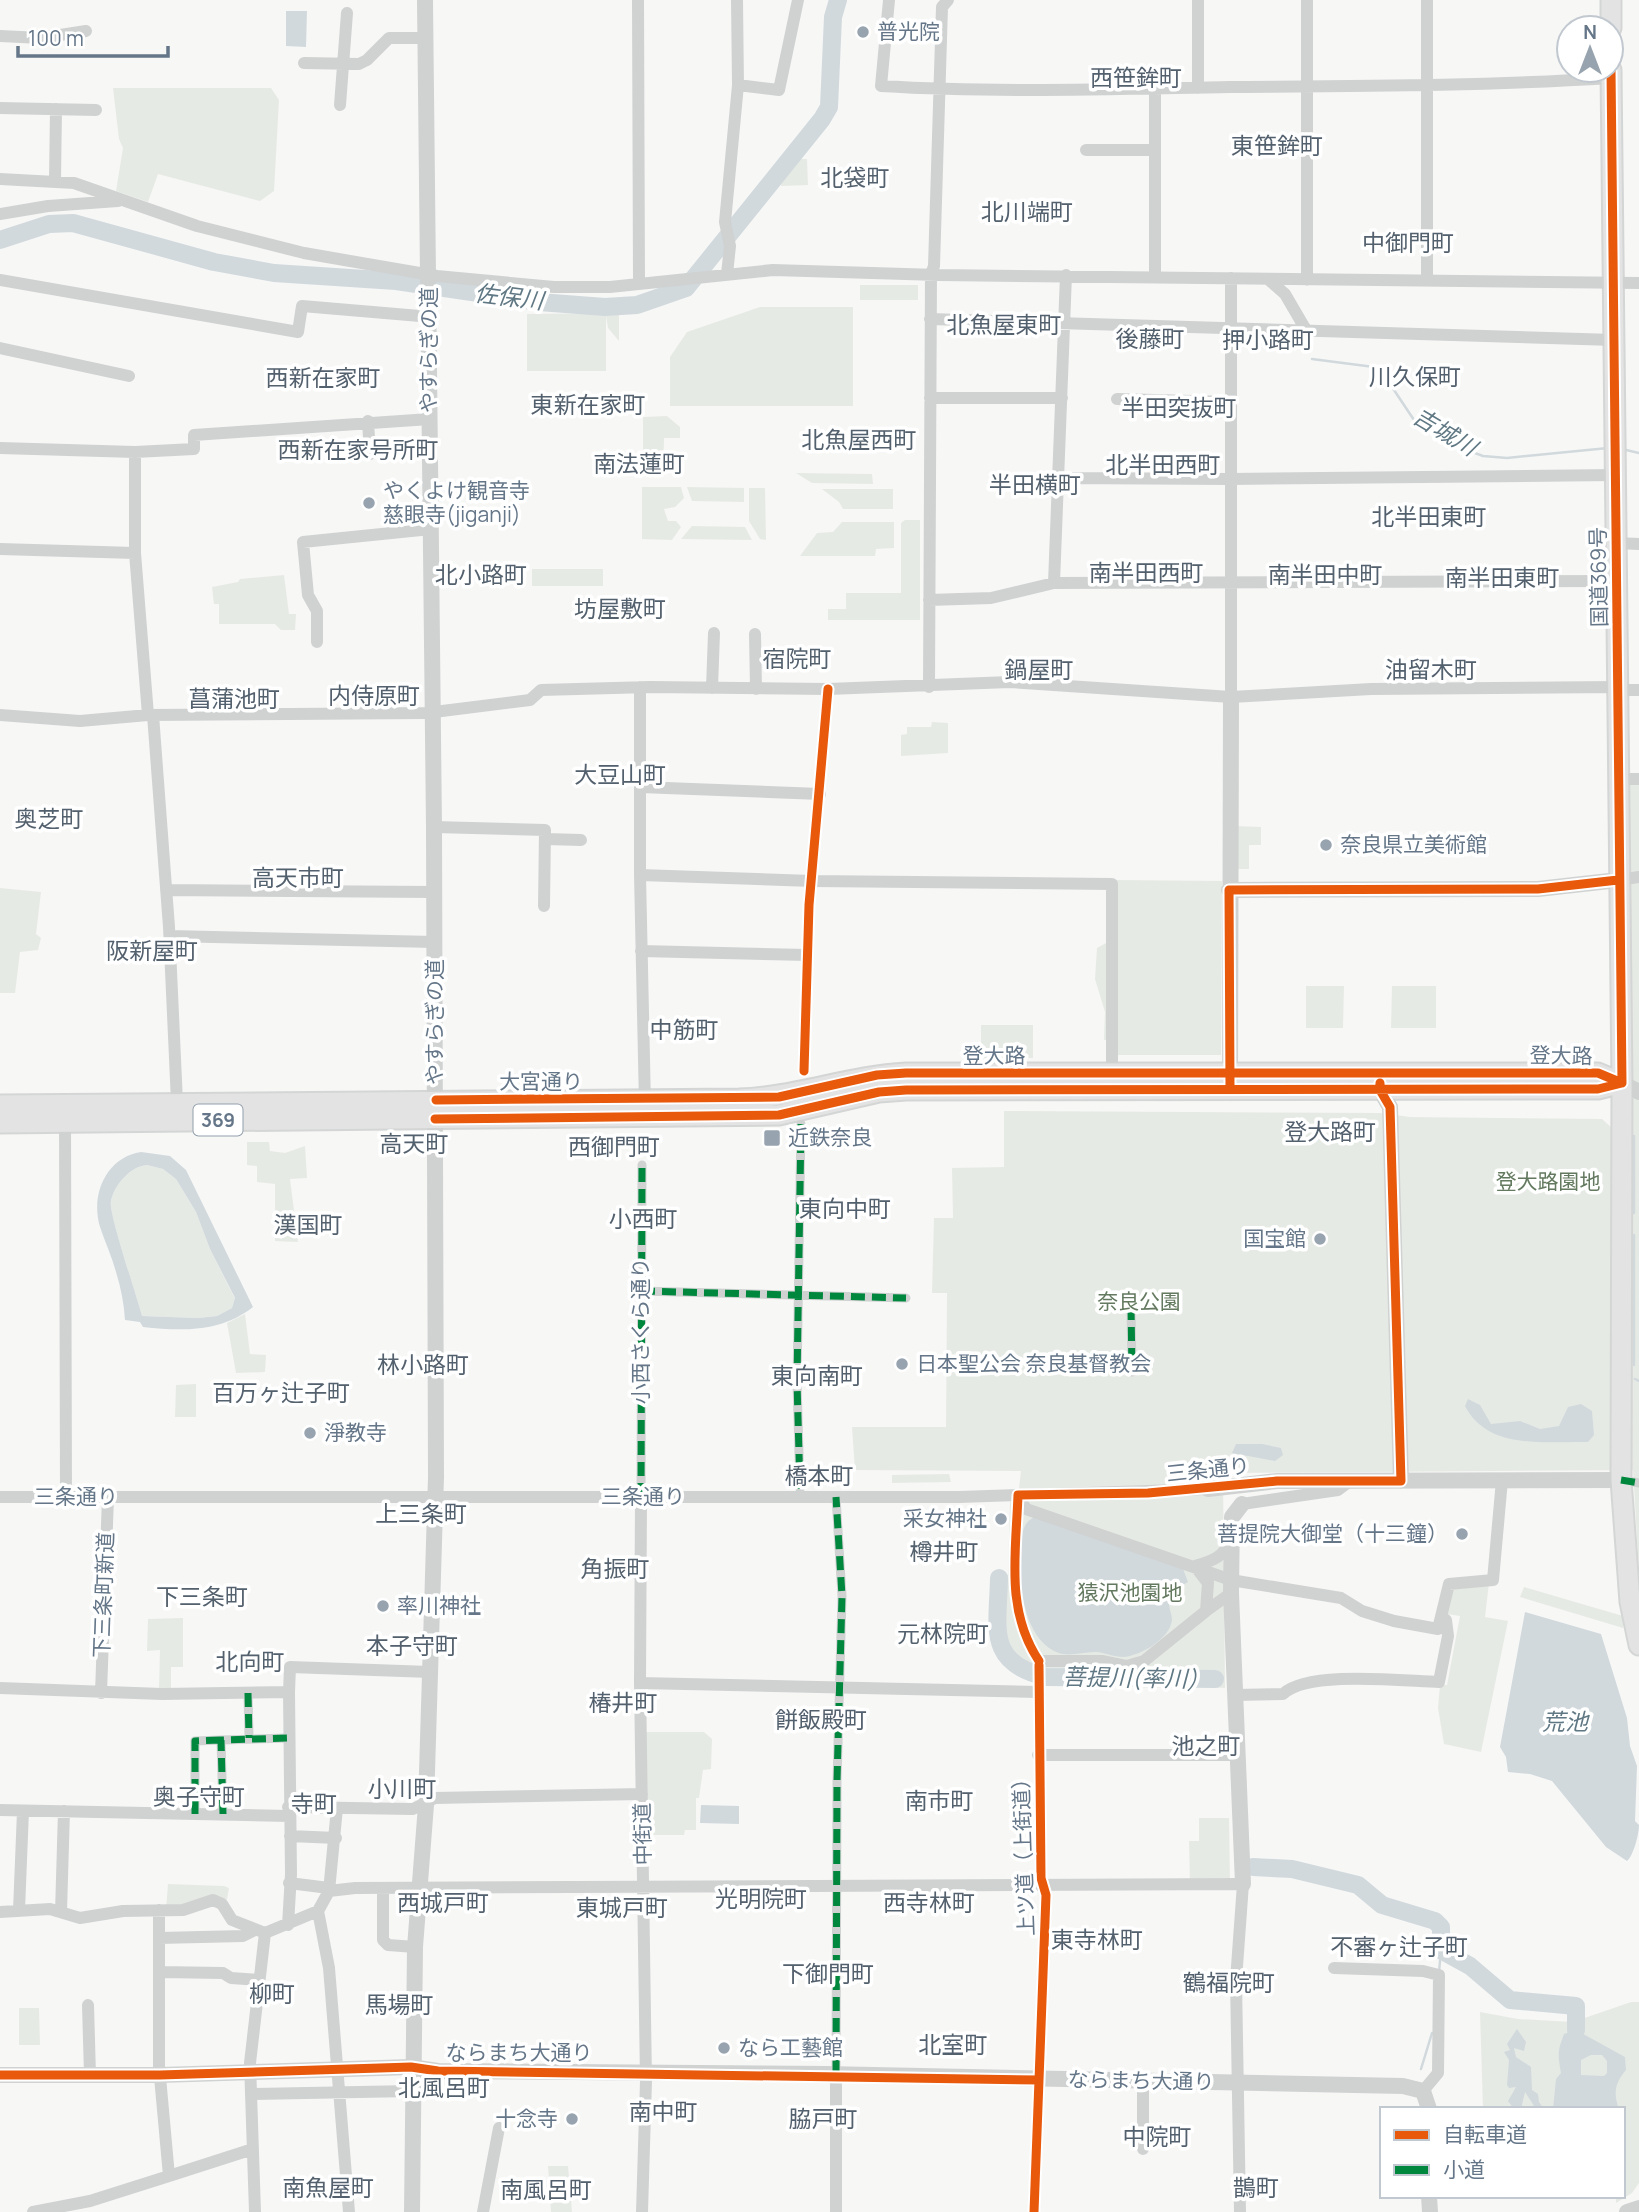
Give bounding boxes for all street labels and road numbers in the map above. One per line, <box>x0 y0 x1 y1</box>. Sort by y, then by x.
street label: やすらぎの道 <box>414 287 442 413</box>
street label: 国道369号 <box>1583 527 1613 627</box>
street label: やすらぎの道 <box>420 959 448 1085</box>
street label: 登大路 <box>1529 1040 1593 1070</box>
street label: 登大路 <box>963 1041 1026 1069</box>
street label: 大宮通り <box>499 1067 583 1095</box>
road number: 369 <box>194 1104 242 1136</box>
street label: 小西さくら通り <box>626 1258 654 1405</box>
street label: 三条通り <box>1165 1451 1251 1487</box>
street label: 三条通り <box>34 1482 118 1510</box>
street label: 三条通り <box>601 1482 685 1510</box>
street label: 下三条町新道 <box>87 1532 119 1658</box>
street label: 上ツ道（上街道） <box>1006 1768 1040 1936</box>
street label: 中街道 <box>627 1802 657 1866</box>
street label: ならまち大通り <box>446 2038 593 2066</box>
street label: ならまち大通り <box>1067 2065 1215 2095</box>

